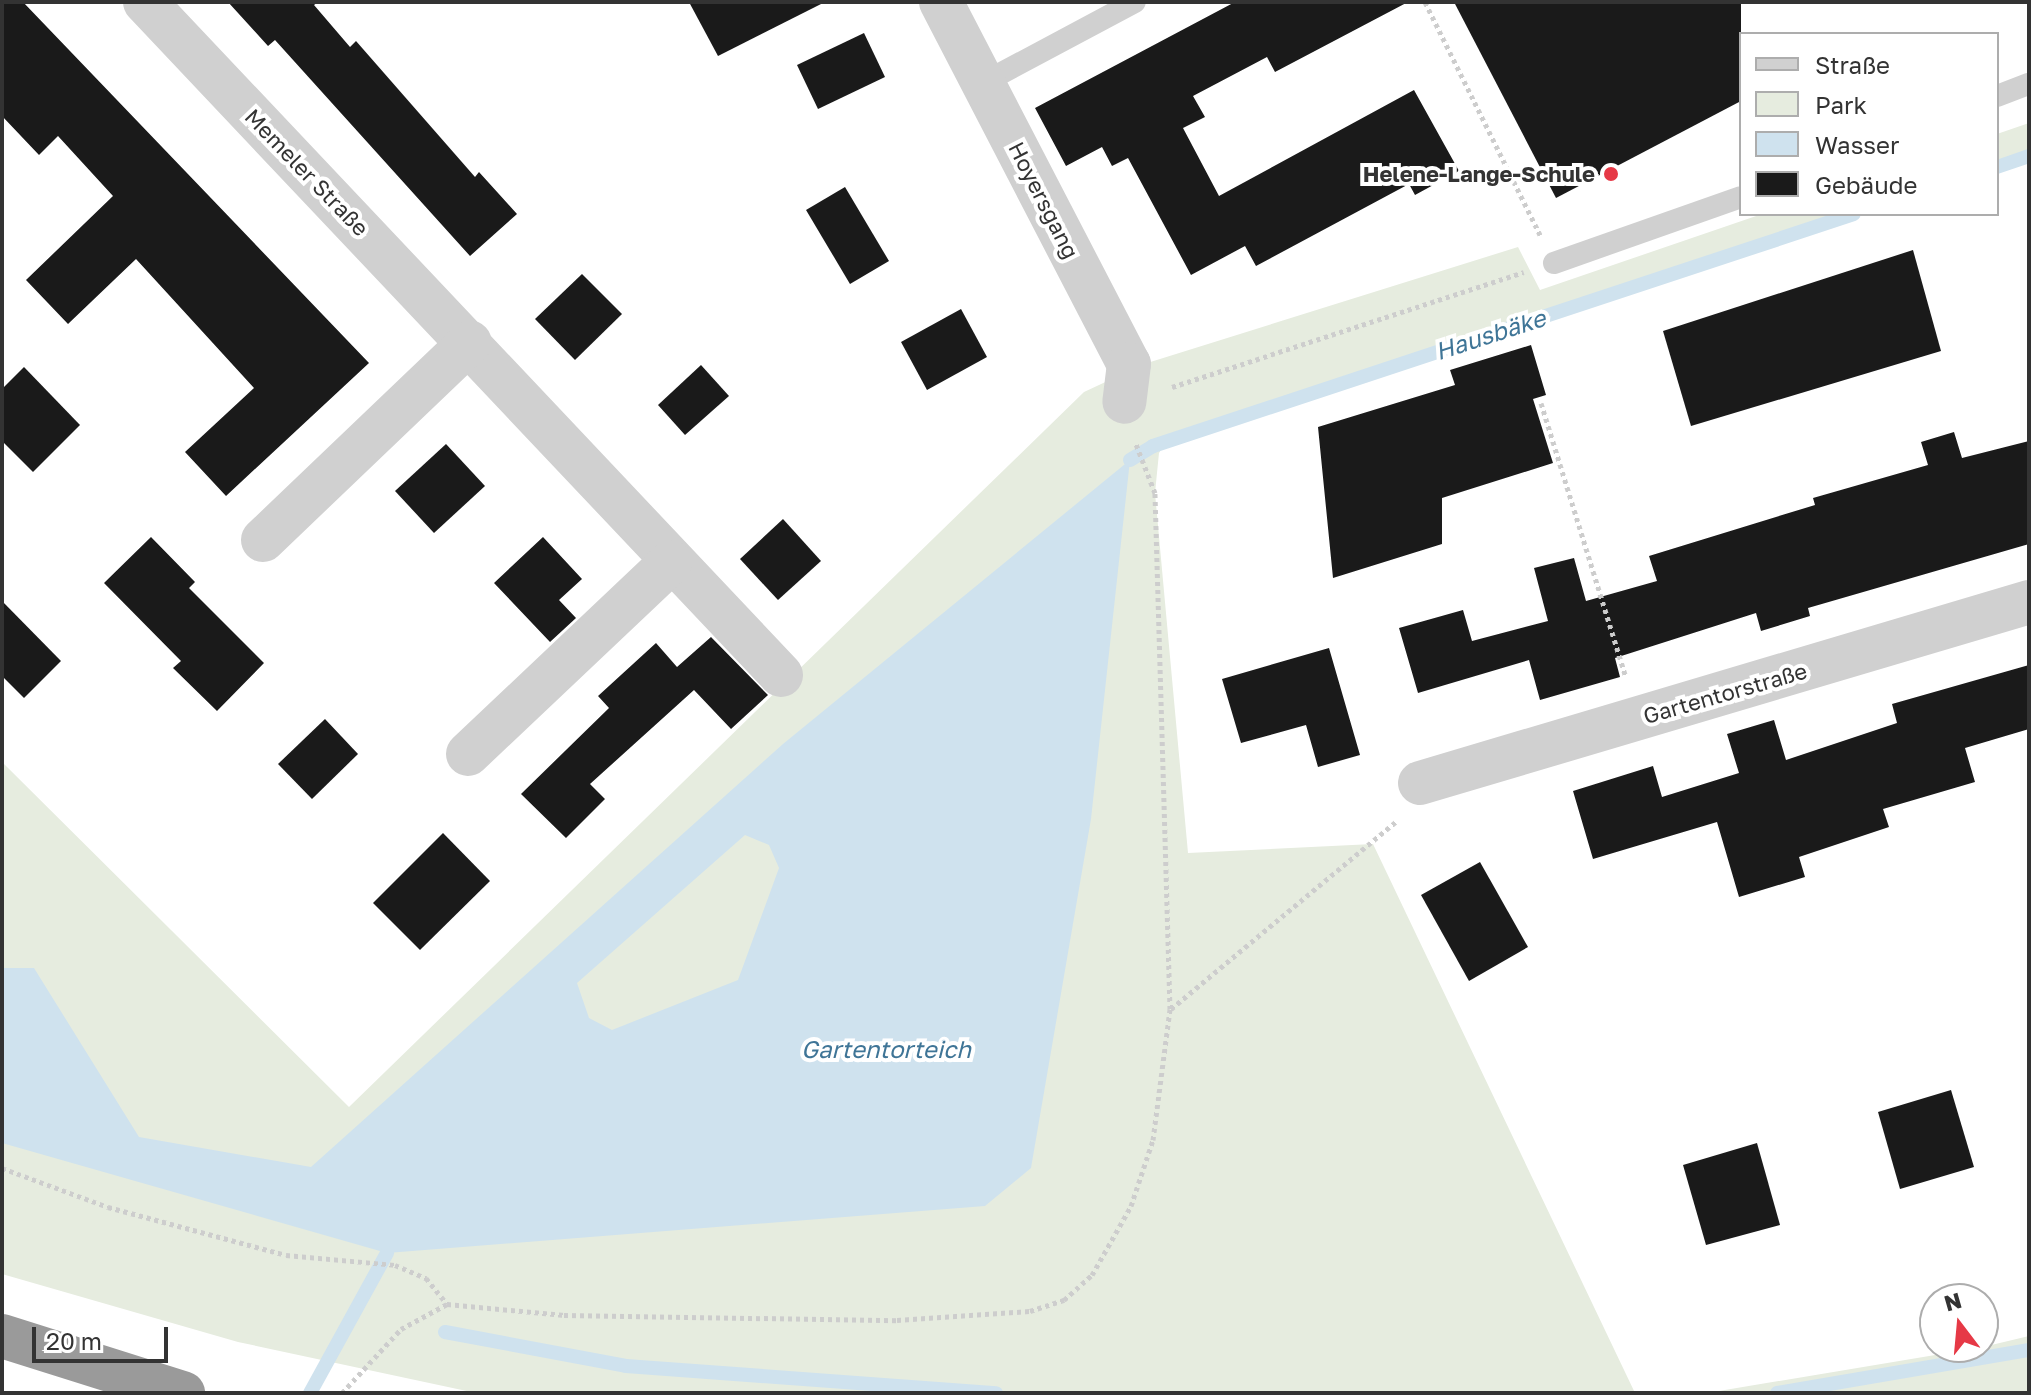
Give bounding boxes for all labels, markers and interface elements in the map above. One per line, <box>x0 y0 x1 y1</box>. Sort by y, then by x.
legend <box>1739 32 1999 216</box>
text: Straße <box>1815 50 1890 79</box>
text: Park <box>1815 90 1867 119</box>
street label: Memeler Straße <box>240 103 374 241</box>
text: Wasser <box>1815 130 1899 159</box>
street label: Hoyersgang <box>1003 137 1085 263</box>
place label: Helene-Lange-Schule <box>1363 161 1595 187</box>
marker: Helene-Lange-Schule <box>1602 165 1620 183</box>
text: Gebäude <box>1815 170 1917 199</box>
water label: Hausbäke <box>1431 303 1549 365</box>
street label: Gartentorstraße <box>1640 657 1810 729</box>
water label: Gartentorteich <box>801 1035 971 1063</box>
north arrow <box>1919 1283 1999 1363</box>
text: N <box>1941 1286 1965 1317</box>
scale bar <box>36 1311 172 1361</box>
text: 20 m <box>46 1326 102 1355</box>

